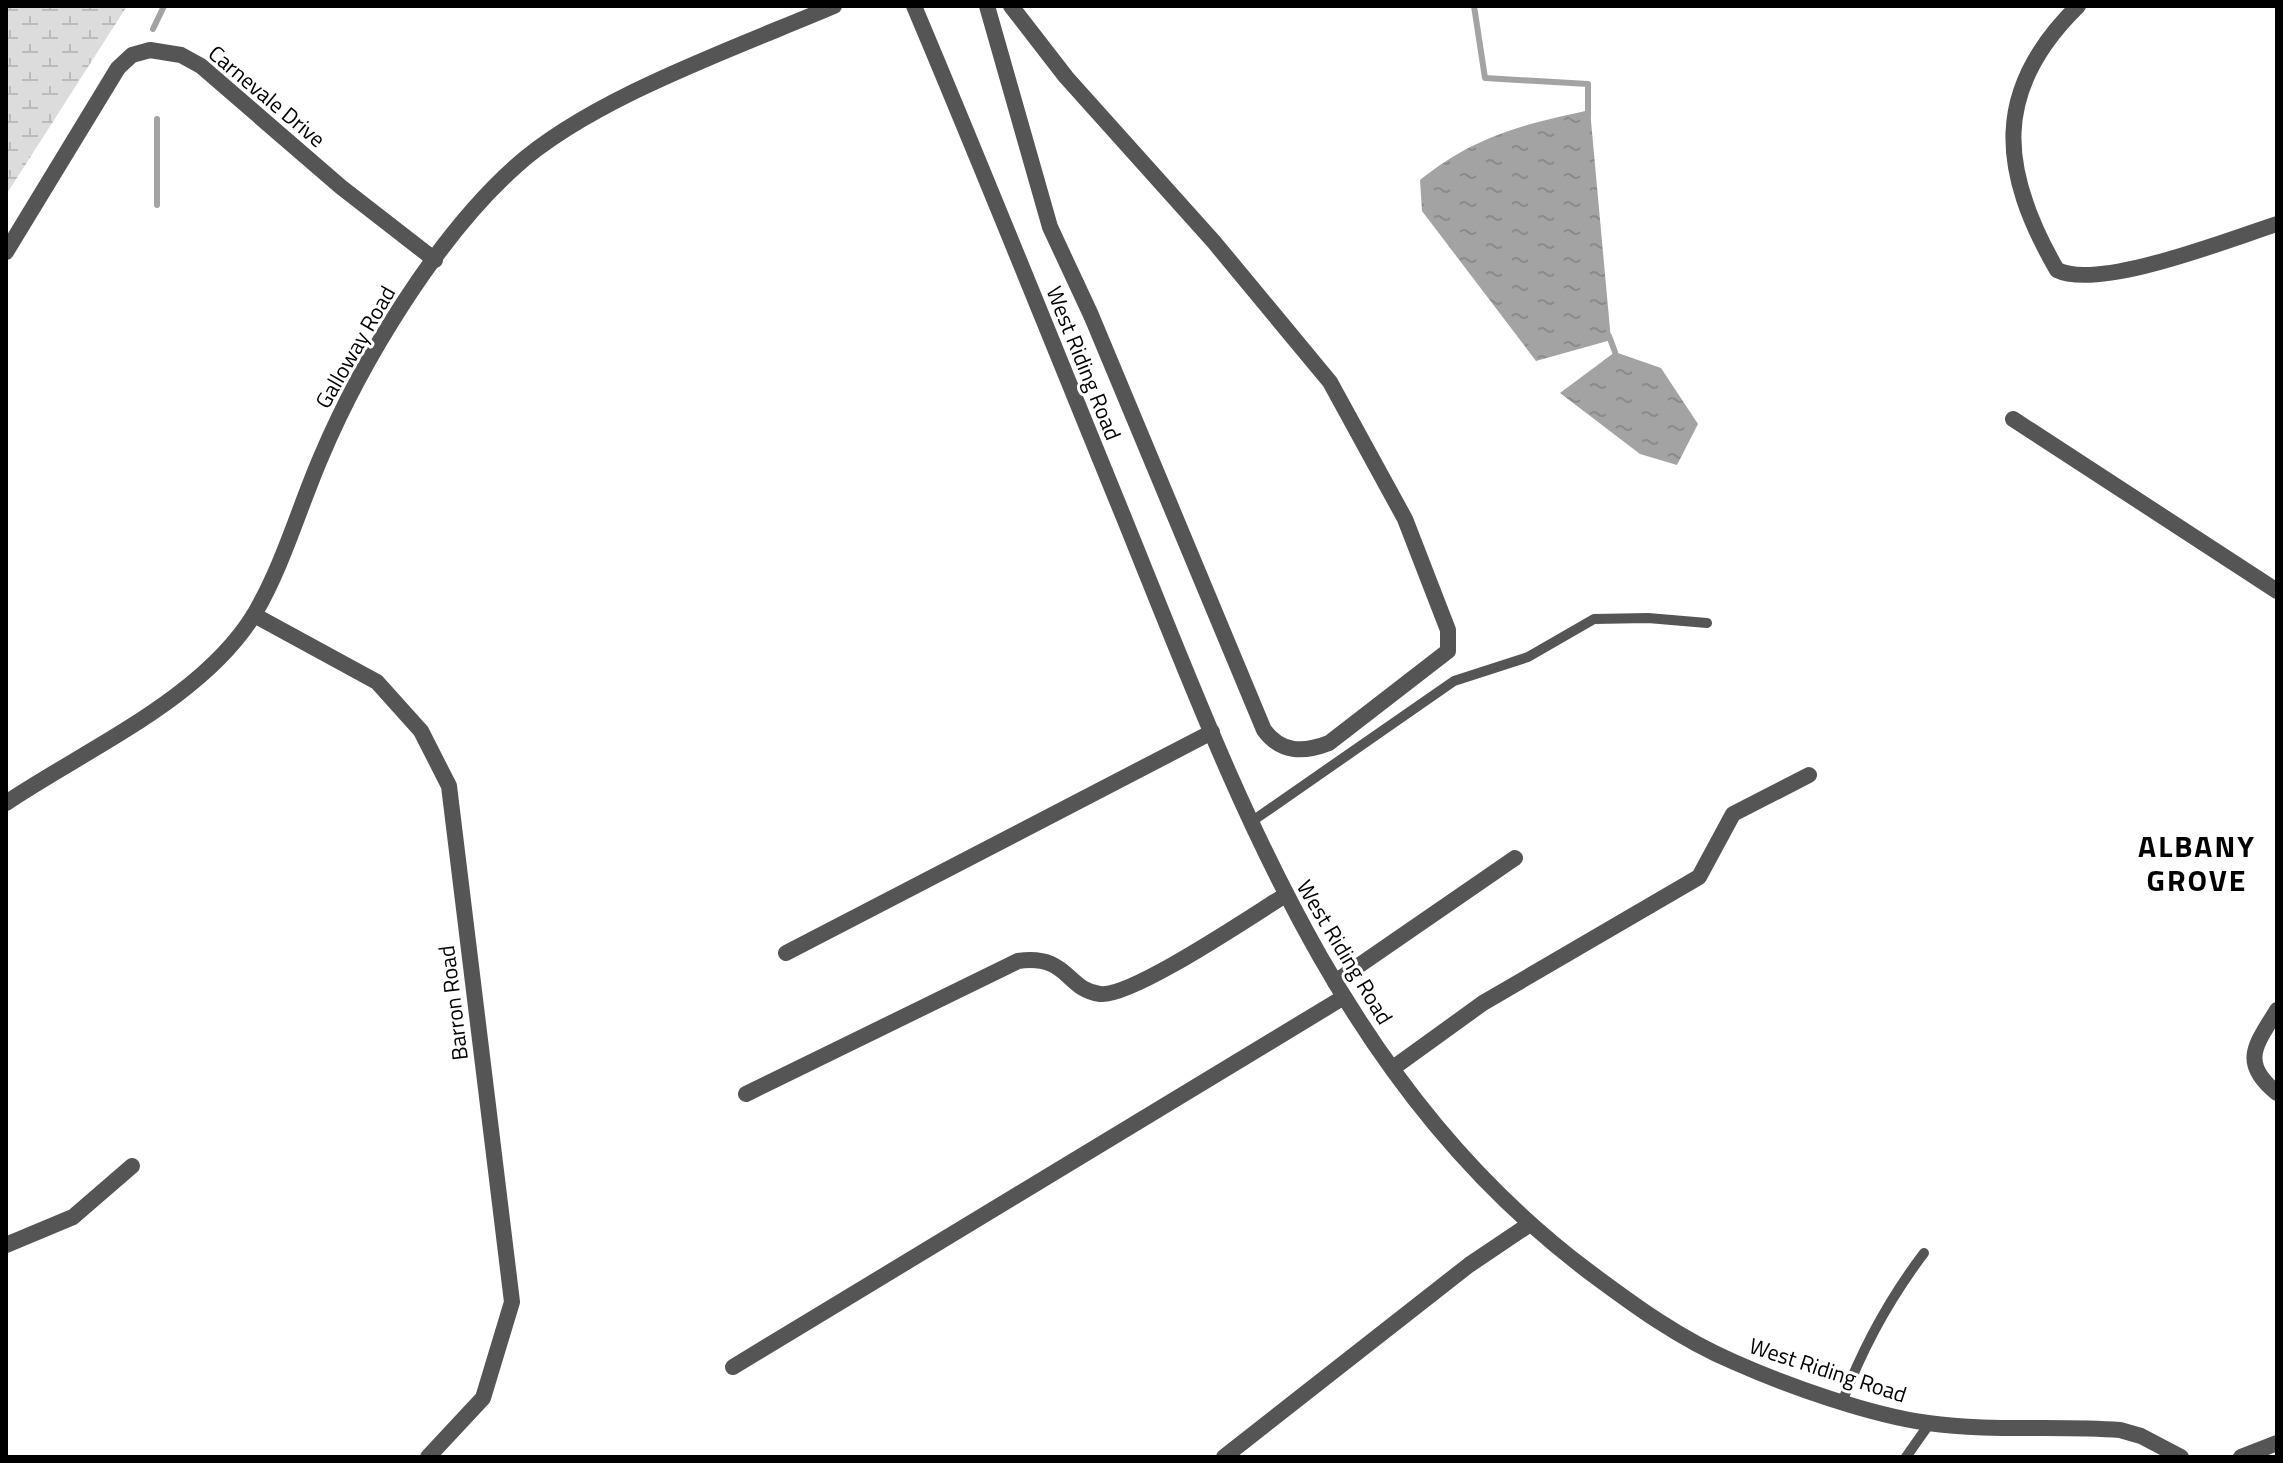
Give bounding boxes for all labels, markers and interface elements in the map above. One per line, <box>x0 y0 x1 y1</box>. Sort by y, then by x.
street label: Carnevale Drive <box>201 37 333 155</box>
street label: Galloway Road <box>306 279 404 415</box>
street label: West Riding Road <box>1038 281 1130 445</box>
district label: ALBANY GROVE <box>2138 823 2256 903</box>
street label: West Riding Road <box>1288 873 1402 1031</box>
street label: Barron Road <box>429 944 477 1062</box>
street label: West Riding Road <box>1745 1329 1911 1411</box>

